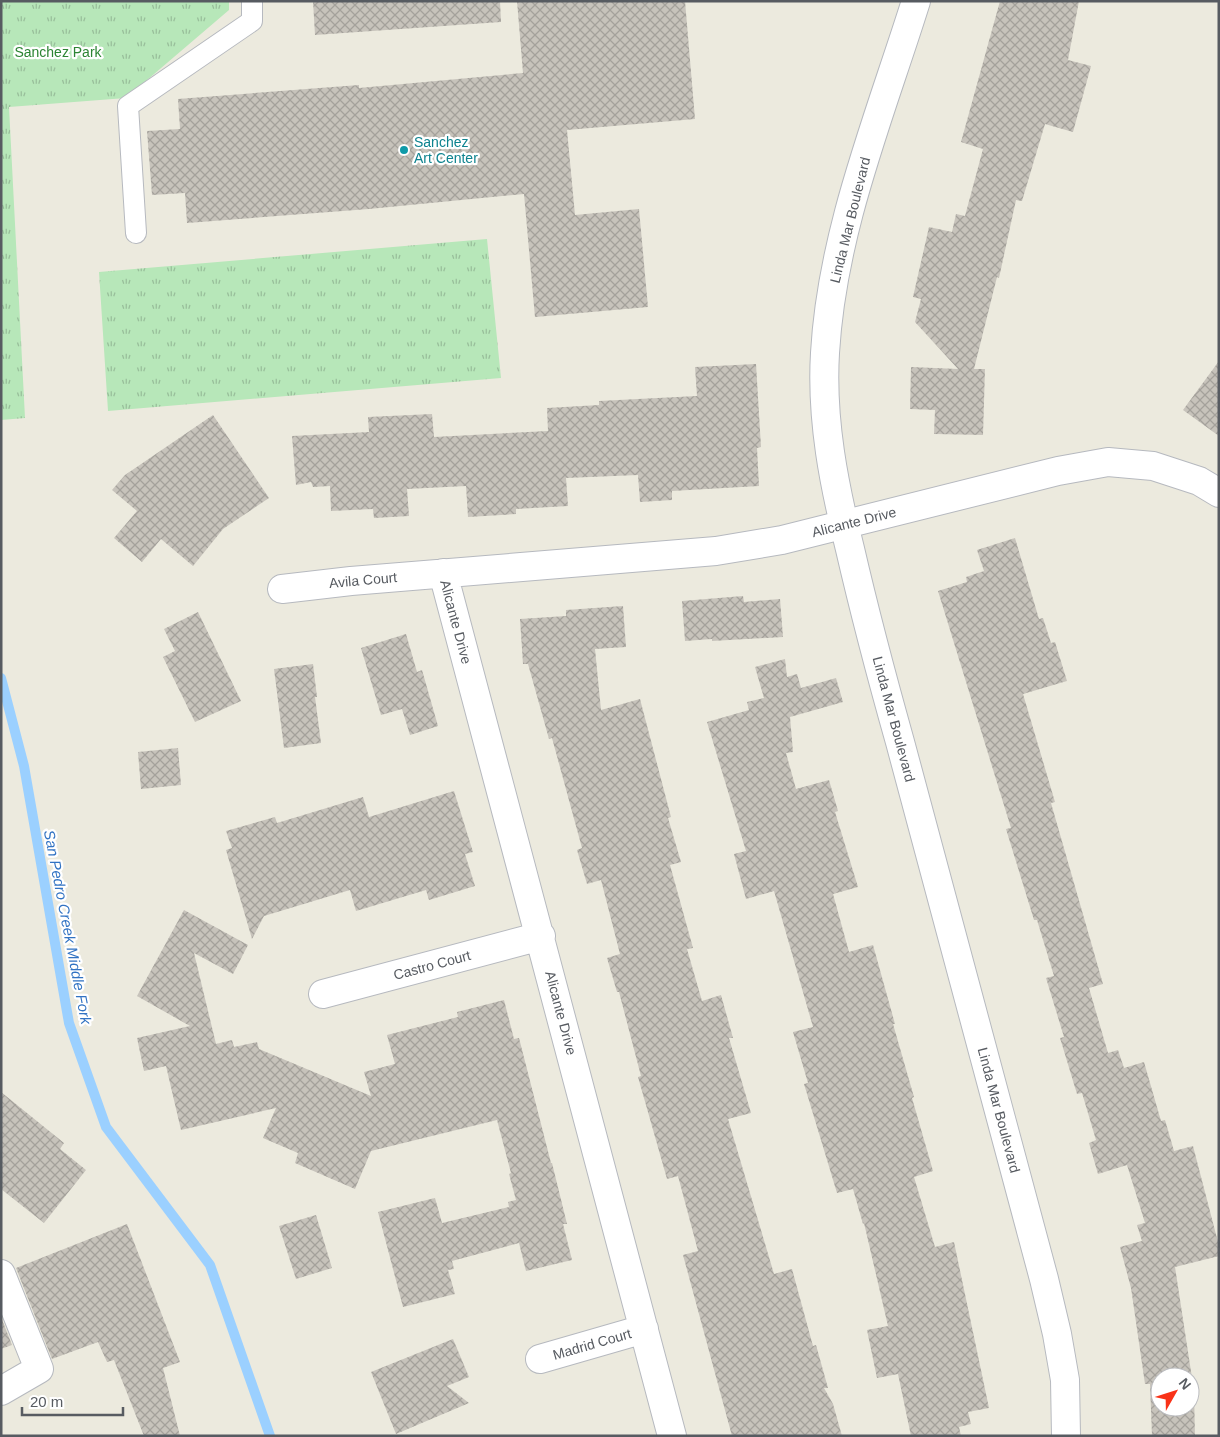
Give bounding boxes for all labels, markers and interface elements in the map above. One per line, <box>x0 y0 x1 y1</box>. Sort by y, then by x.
park label: Sanchez Park <box>14 44 103 60</box>
place label: Sanchez Art Center <box>414 134 478 166</box>
marker: Sanchez Art Center <box>398 144 410 156</box>
street label: Linda Mar Boulevard <box>827 155 873 285</box>
street label: Alicante Drive <box>810 504 898 540</box>
street label: Avila Court <box>328 569 398 591</box>
street label: Alicante Drive <box>437 578 475 666</box>
street label: Linda Mar Boulevard <box>870 655 918 783</box>
water label: San Pedro Creek Middle Fork <box>41 828 95 1027</box>
street label: Castro Court <box>392 947 473 983</box>
street label: Alicante Drive <box>542 969 580 1057</box>
street label: Linda Mar Boulevard <box>975 1046 1023 1174</box>
street label: Madrid Court <box>551 1325 633 1363</box>
north arrow <box>1150 1367 1200 1417</box>
text: N <box>1176 1375 1195 1393</box>
scale bar <box>22 1384 124 1416</box>
text: 20 m <box>30 1393 63 1410</box>

